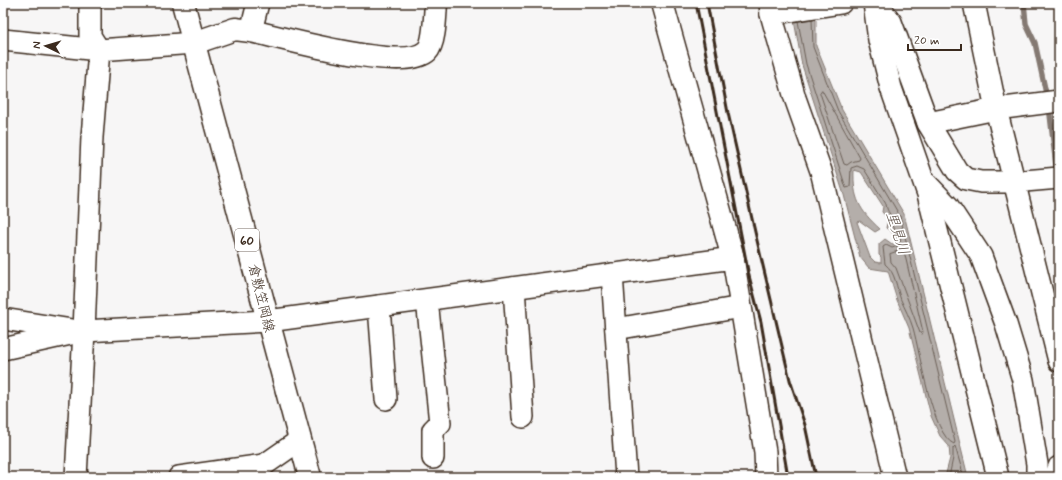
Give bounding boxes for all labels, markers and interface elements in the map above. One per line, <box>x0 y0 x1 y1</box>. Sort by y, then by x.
north arrow <box>26 26 66 66</box>
scale bar <box>908 26 961 52</box>
text: 20 m <box>914 33 940 49</box>
text: N <box>30 41 44 49</box>
water label: 里見川 <box>881 209 914 258</box>
road number: 60 <box>235 229 259 251</box>
street label: 倉敷笠岡線 <box>244 262 278 334</box>

